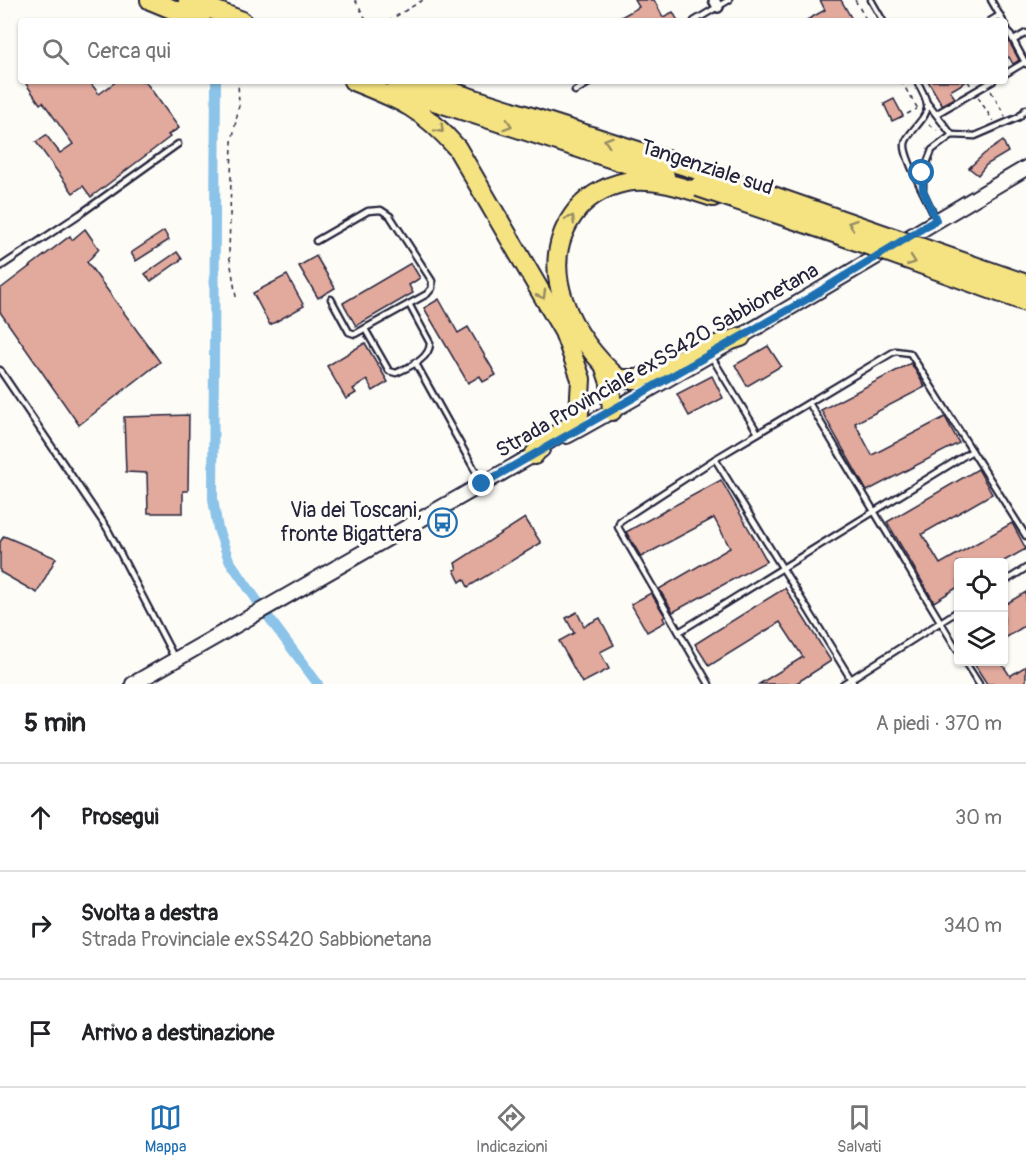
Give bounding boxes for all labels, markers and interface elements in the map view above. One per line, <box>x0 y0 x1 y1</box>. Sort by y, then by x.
search box <box>18 18 1008 84</box>
icon: search <box>39 35 72 68</box>
text: Cerca qui <box>87 37 171 65</box>
one-way arrow <box>502 118 513 130</box>
one-way arrow <box>433 123 444 133</box>
street label: Tangenziale sud <box>637 133 777 202</box>
one-way arrow <box>603 136 614 149</box>
route start <box>908 159 934 185</box>
one-way arrow <box>564 215 576 225</box>
one-way arrow <box>847 218 858 231</box>
one-way arrow <box>906 253 917 266</box>
street label: Strada Provinciale exSS420 Sabbionetana <box>491 257 823 464</box>
one-way arrow <box>535 289 547 299</box>
route end <box>468 470 494 496</box>
place label: Via dei Toscani, fronte Bigattera <box>280 497 422 548</box>
bus stop icon: Via dei Toscani, fronte Bigattera <box>427 506 459 538</box>
map controls <box>954 558 1008 666</box>
button: locate <box>954 558 1008 612</box>
button: layers <box>954 612 1008 666</box>
text: 5 min <box>24 707 86 739</box>
text: A piedi · 370 m <box>876 711 1002 736</box>
icon: ahead <box>24 801 57 834</box>
text: Prosegui <box>81 803 159 831</box>
text: 30 m <box>955 805 1002 830</box>
text: Svolta a destra <box>81 899 218 927</box>
icon: right <box>24 909 57 942</box>
text: 340 m <box>943 913 1002 938</box>
text: Strada Provinciale exSS420 Sabbionetana <box>81 927 432 952</box>
icon: arrive <box>24 1017 57 1050</box>
text: Arrivo a destinazione <box>81 1019 274 1047</box>
tab: Mappa <box>145 1101 186 1157</box>
tab: Indicazioni <box>476 1101 547 1157</box>
tab: Salvati <box>837 1101 881 1157</box>

